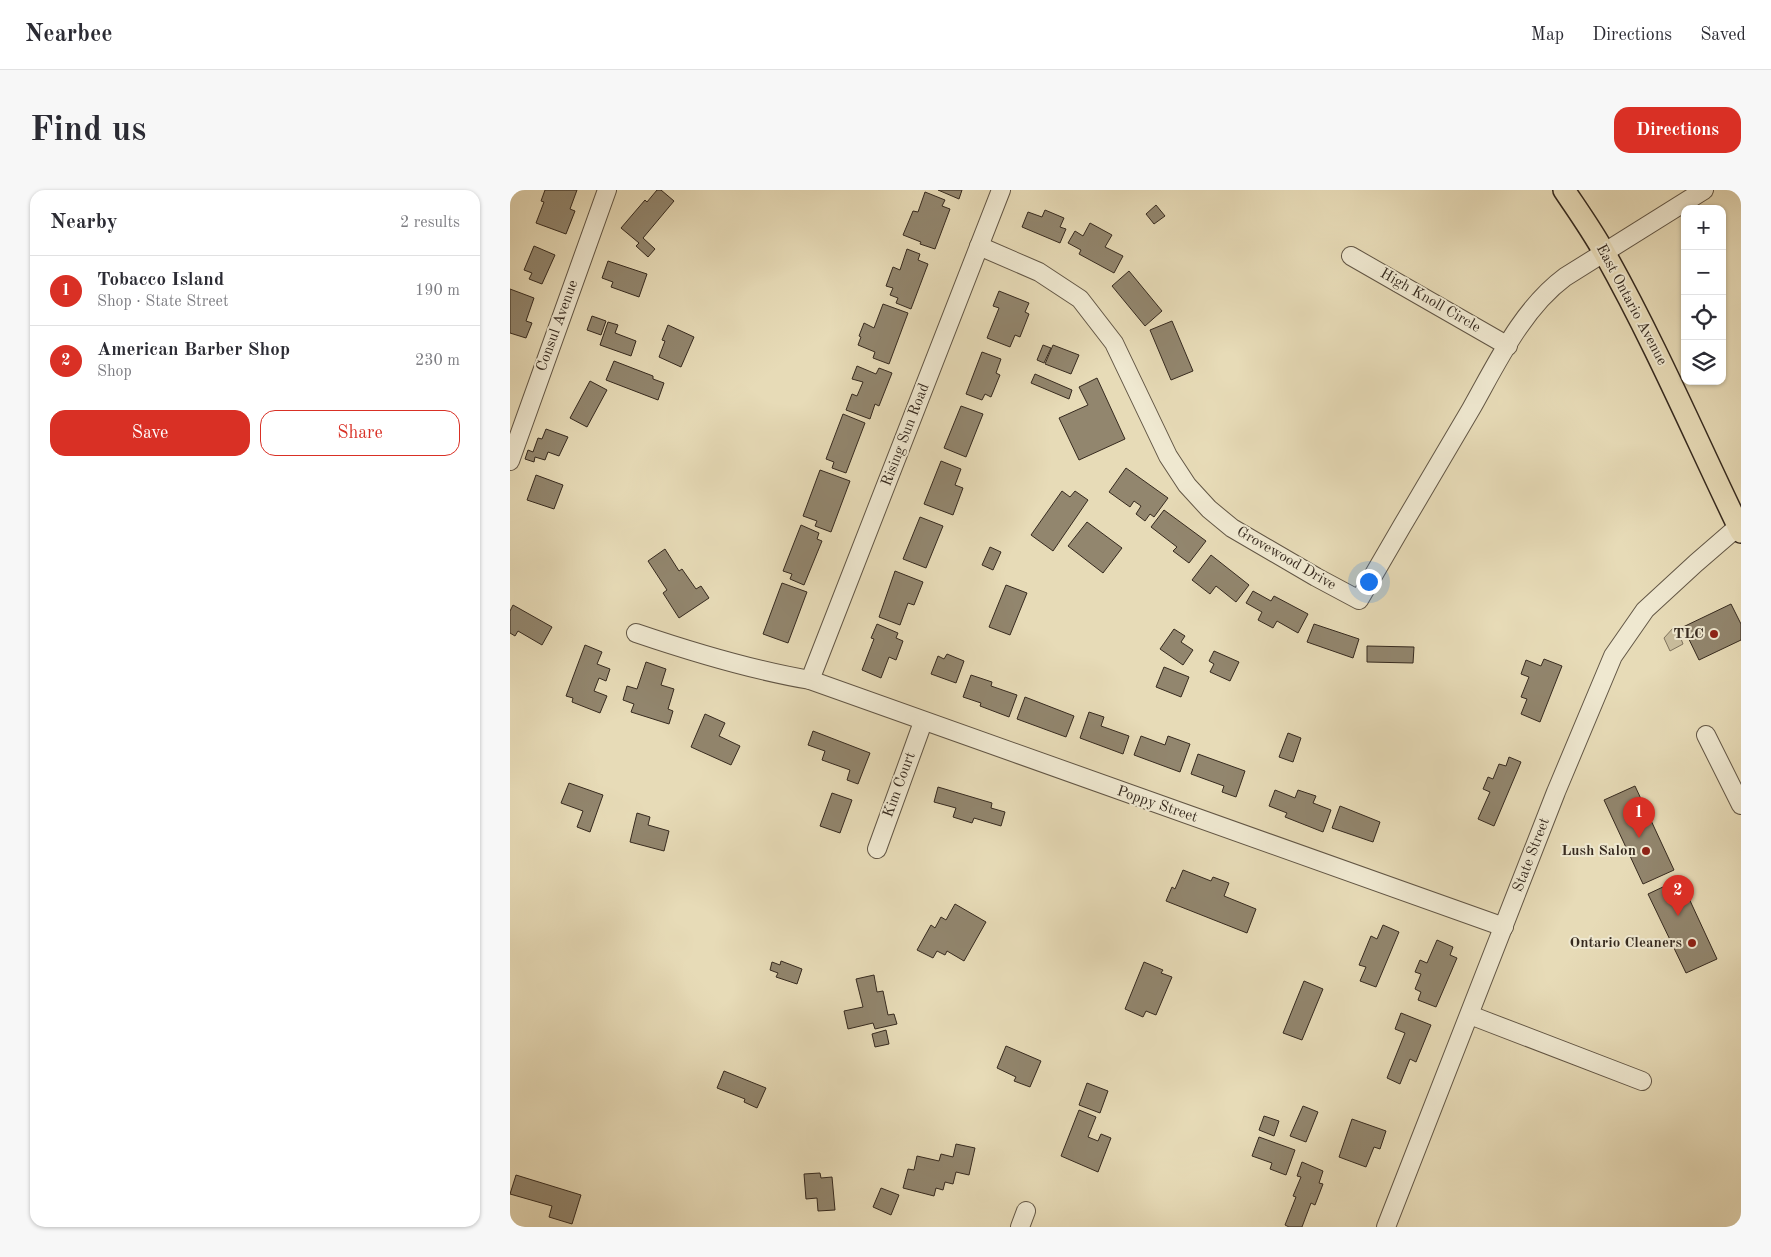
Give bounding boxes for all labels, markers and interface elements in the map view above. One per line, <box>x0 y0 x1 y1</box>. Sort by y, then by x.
text: Nearbee <box>25 23 113 47</box>
text: Map <box>1531 26 1564 44</box>
text: Directions <box>1592 26 1672 44</box>
text: Saved <box>1700 26 1746 44</box>
button: Directions <box>1614 107 1741 153</box>
text: Find us <box>30 113 146 148</box>
map controls <box>1681 205 1726 385</box>
button: + <box>1681 205 1726 250</box>
text: Nearby <box>50 212 118 233</box>
text: 2 results <box>400 215 460 231</box>
street label: East Ontario Avenue <box>1593 242 1669 368</box>
button: − <box>1681 250 1726 295</box>
street label: High Knoll Circle <box>1377 266 1483 336</box>
text: Tobacco Island <box>97 271 224 290</box>
street label: Consul Avenue <box>535 278 581 374</box>
text: 1 <box>61 283 71 299</box>
text: 190 m <box>415 283 460 299</box>
text: Shop · State Street <box>97 294 229 310</box>
button: locate <box>1681 295 1726 340</box>
button: layers <box>1681 340 1726 385</box>
text: American Barber Shop <box>97 341 290 360</box>
text: 2 <box>61 353 71 369</box>
text: 230 m <box>415 353 460 369</box>
text: Shop <box>97 364 132 380</box>
street label: Rising Sun Road <box>880 381 933 488</box>
button: Save <box>50 410 250 456</box>
button: Share <box>260 410 460 456</box>
street label: Grovewood Drive <box>1234 525 1338 593</box>
your location <box>1356 569 1382 595</box>
place label: TLC <box>1673 627 1704 642</box>
marker: TLC <box>1708 628 1720 640</box>
street label: Kim Court <box>881 750 919 820</box>
street label: Poppy Street <box>1115 784 1199 826</box>
pin: 1 <box>1623 797 1655 838</box>
street label: State Street <box>1511 816 1553 894</box>
place label: Lush Salon <box>1561 844 1636 859</box>
marker: Lush Salon <box>1640 845 1652 857</box>
pin: 2 <box>1662 875 1694 916</box>
place label: Ontario Cleaners <box>1570 936 1682 951</box>
marker: Ontario Cleaners <box>1686 937 1698 949</box>

